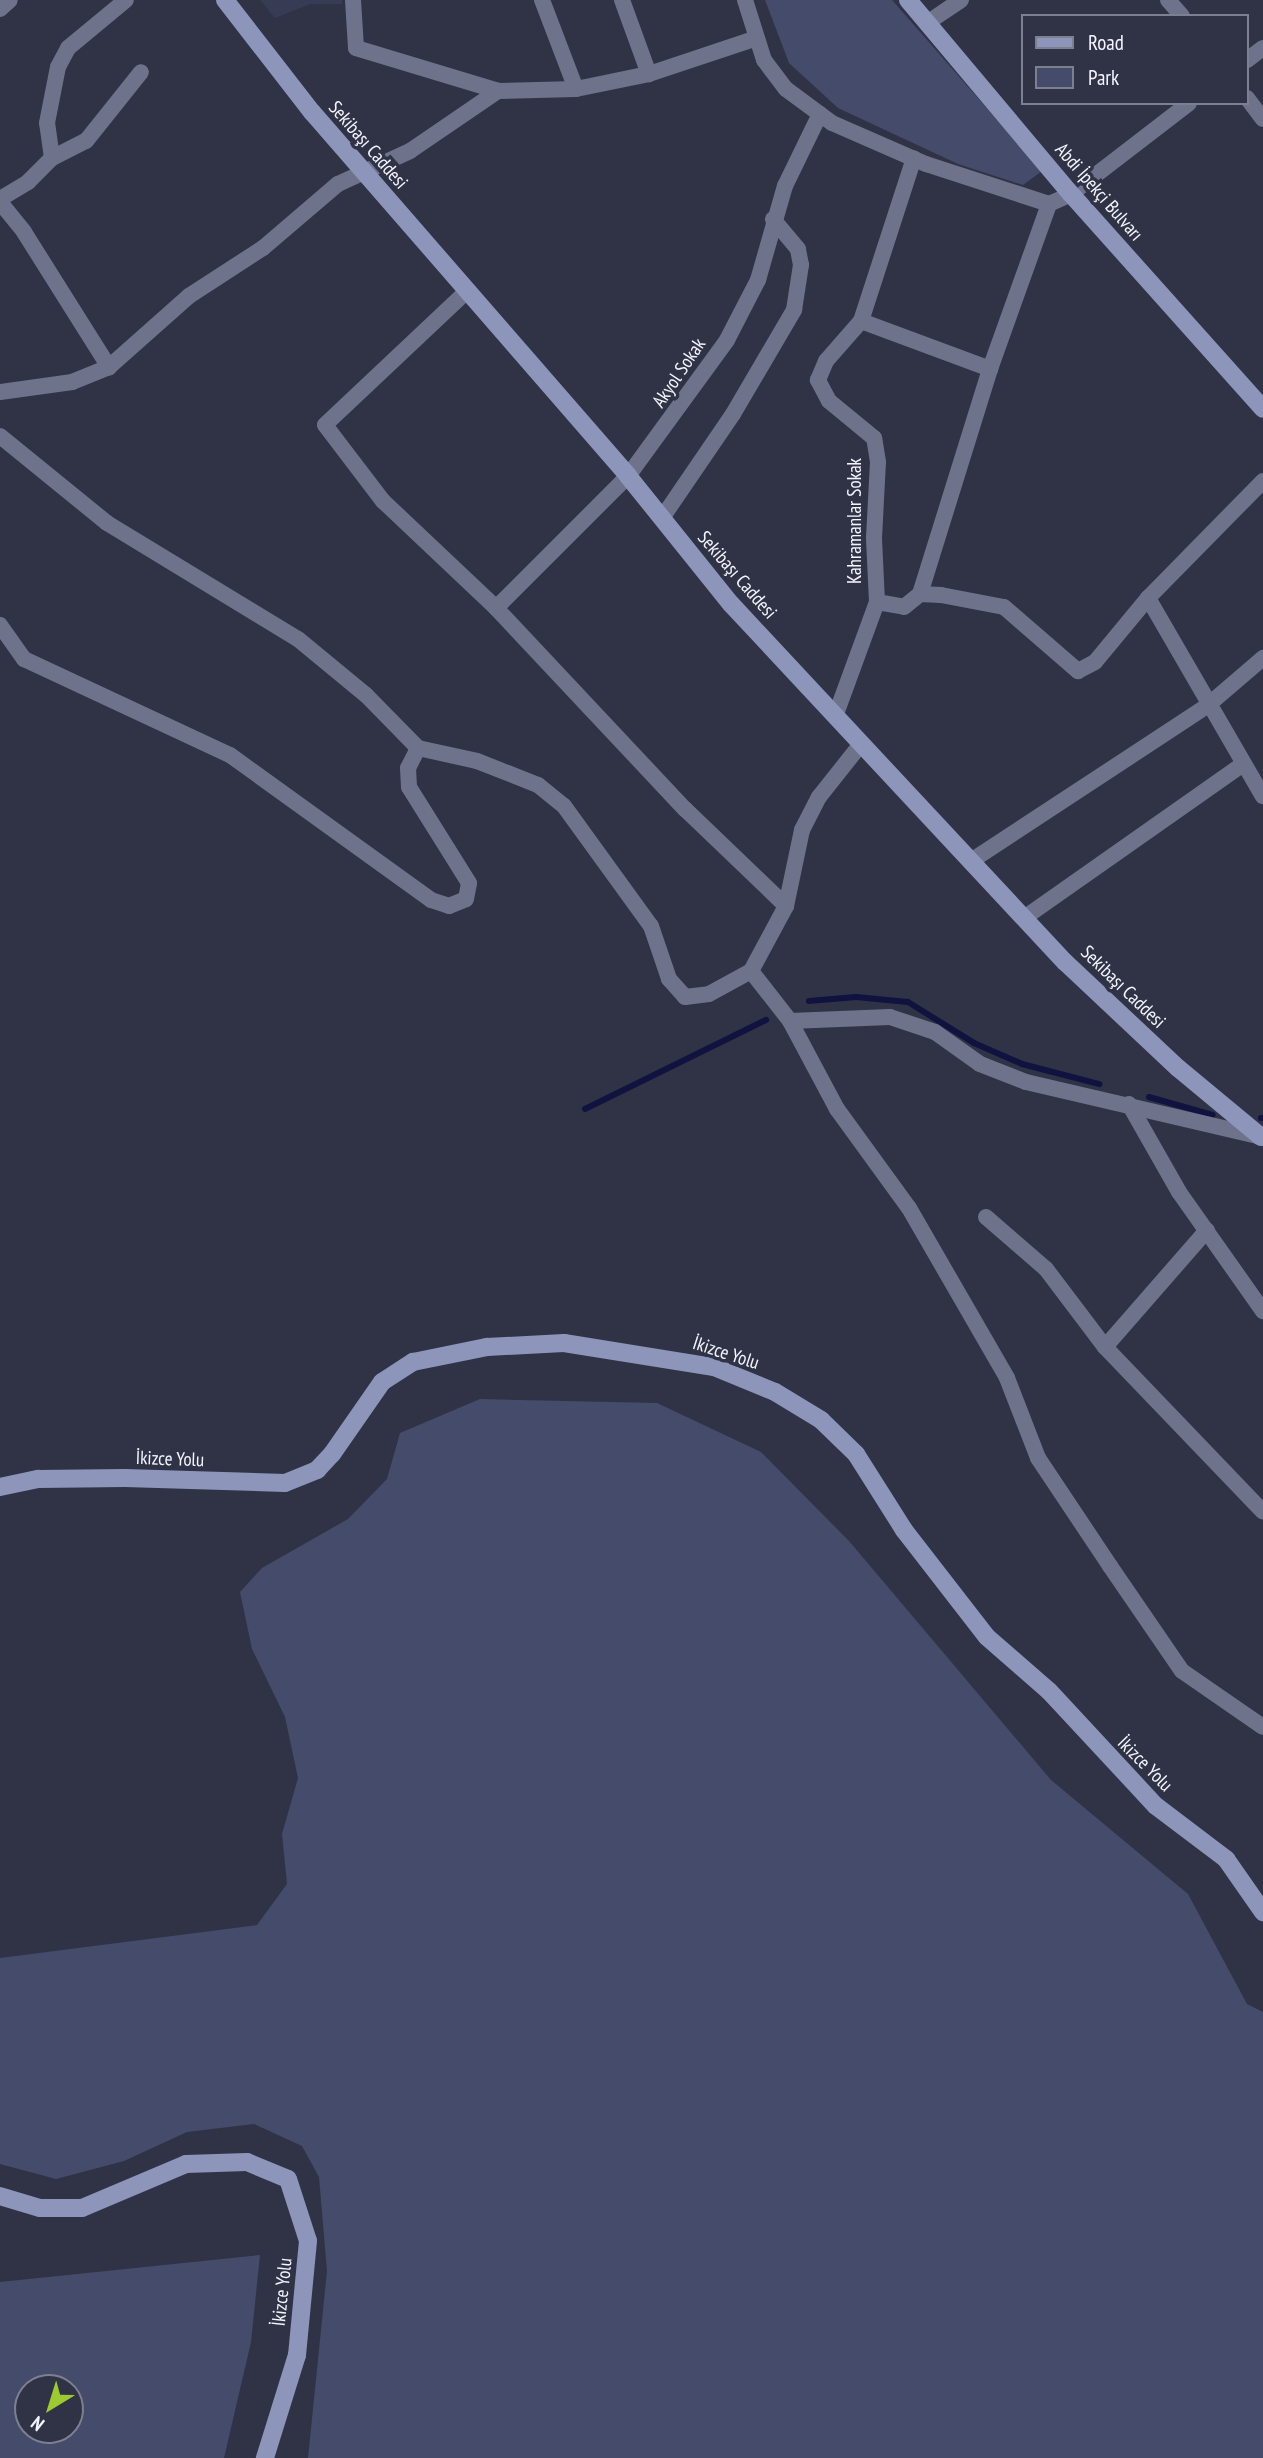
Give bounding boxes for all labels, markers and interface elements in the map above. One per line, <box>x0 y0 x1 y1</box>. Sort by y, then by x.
legend <box>1021 14 1249 105</box>
text: Road <box>1088 29 1124 56</box>
text: Park <box>1088 64 1119 91</box>
street label: Sekibaşı Caddesi <box>324 96 412 194</box>
street label: Abdi İpekçi Bulvarı <box>1050 138 1148 246</box>
street label: Akyol Sokak <box>648 334 710 412</box>
street label: Kahramanlar Sokak <box>844 458 866 584</box>
street label: Sekibaşı Caddesi <box>693 526 781 624</box>
street label: Sekibaşı Caddesi <box>1076 941 1170 1033</box>
street label: İkizce Yolu <box>690 1331 762 1375</box>
street label: İkizce Yolu <box>135 1446 205 1472</box>
street label: İkizce Yolu <box>1113 1732 1177 1796</box>
street label: İkizce Yolu <box>267 2256 297 2328</box>
north arrow <box>14 2374 84 2444</box>
text: N <box>26 2411 49 2437</box>

